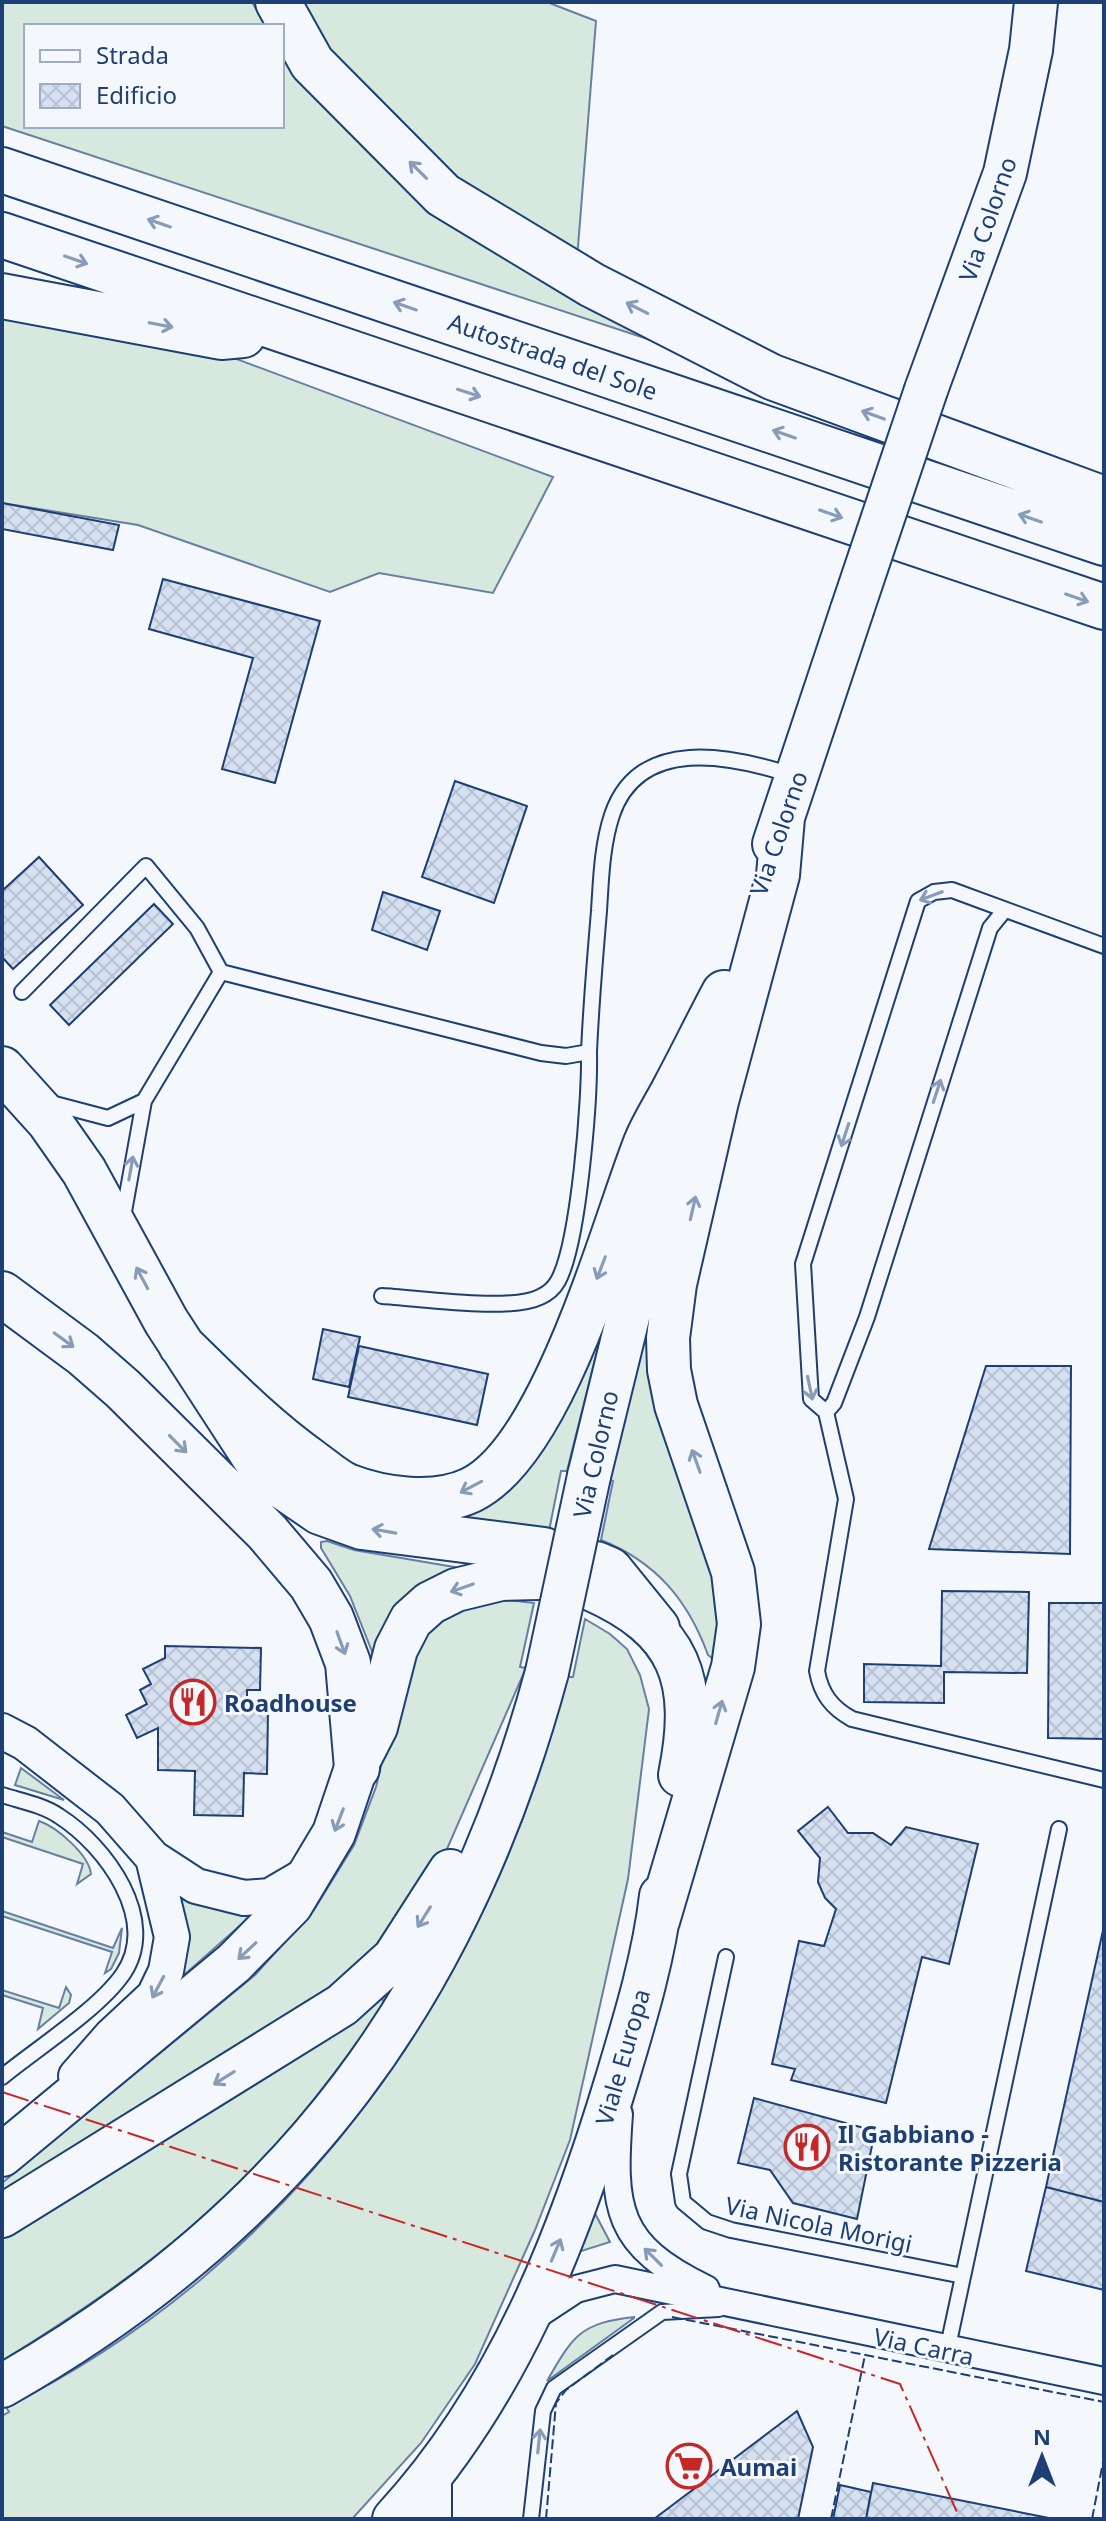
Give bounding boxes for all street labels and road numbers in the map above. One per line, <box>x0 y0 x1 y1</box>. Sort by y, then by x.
street label: Via Colorno <box>950 152 1024 286</box>
street label: Autostrada del Sole <box>444 305 662 407</box>
street label: Via Colorno <box>741 766 815 900</box>
street label: Via Colorno <box>564 1387 626 1521</box>
street label: Viale Europa <box>587 1985 657 2129</box>
street label: Via Nicola Morigi <box>723 2188 915 2260</box>
street label: Via Carra <box>871 2319 977 2373</box>

